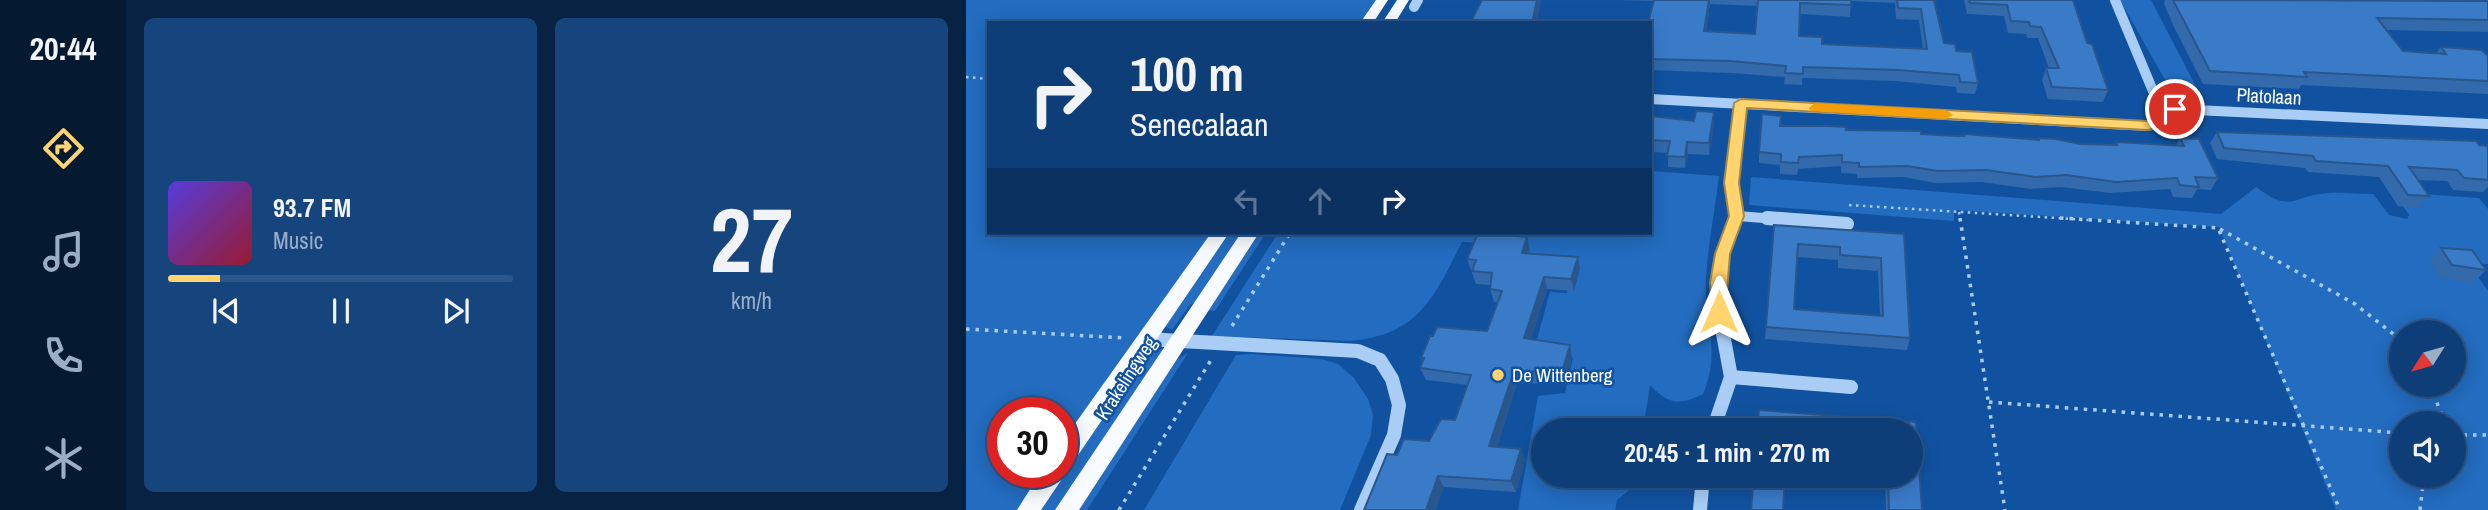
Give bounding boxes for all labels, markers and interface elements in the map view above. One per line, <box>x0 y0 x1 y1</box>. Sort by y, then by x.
text: 20:44 <box>29 27 97 70</box>
text: 100 m <box>1130 40 1244 106</box>
icon: right <box>1015 49 1106 140</box>
pin <box>2145 79 2205 139</box>
street label: Platolaan <box>2236 81 2302 111</box>
icon: arrive <box>2156 90 2194 128</box>
text: Senecalaan <box>1130 103 1269 146</box>
icon: directions <box>39 124 88 173</box>
text: 27 <box>710 178 793 300</box>
icon: left <box>1228 182 1266 220</box>
icon: ahead <box>1301 182 1339 220</box>
icon: right <box>1374 182 1412 220</box>
text: 93.7 FM <box>273 190 351 225</box>
text: Music <box>273 225 323 256</box>
icon: music <box>39 227 88 276</box>
position arrow <box>1682 275 1756 349</box>
text: km/h <box>731 285 772 316</box>
icon: previous <box>207 292 245 330</box>
icon: pause <box>322 292 360 330</box>
icon: next <box>437 292 475 330</box>
north arrow <box>2389 320 2466 397</box>
map controls <box>2389 320 2466 488</box>
icon: phone <box>39 331 88 380</box>
street label: Krakelingweg <box>1089 331 1163 425</box>
place label: De Wittenberg <box>1512 362 1613 388</box>
marker: De Wittenberg <box>1490 367 1506 383</box>
speed limit sign: 30 <box>987 397 1078 488</box>
button: sound <box>2389 411 2466 488</box>
icon: climate <box>39 434 88 483</box>
text: 20:45 · 1 min · 270 m <box>1624 435 1830 470</box>

